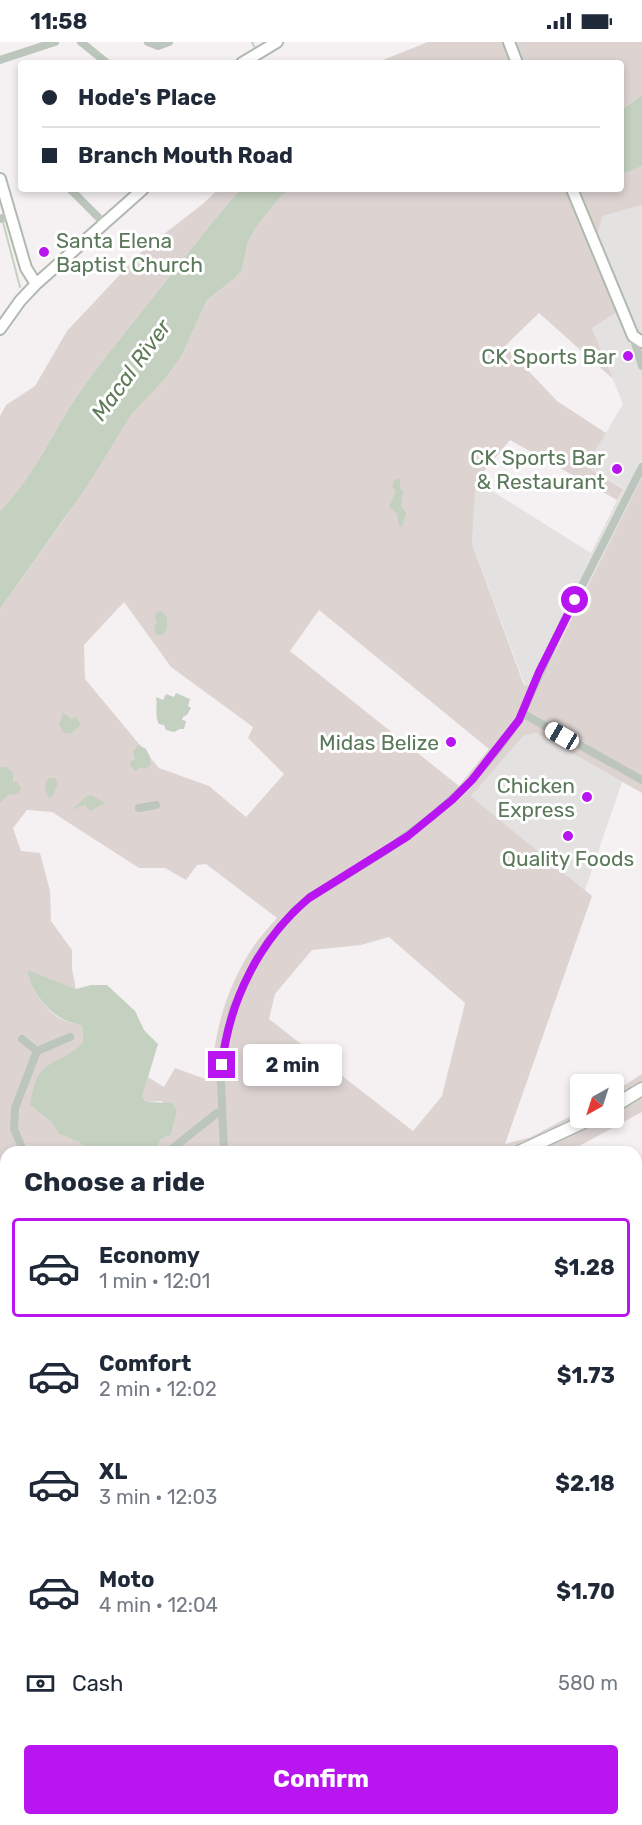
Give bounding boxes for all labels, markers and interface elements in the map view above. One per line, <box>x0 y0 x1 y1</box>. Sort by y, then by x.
text: 11:58 <box>30 8 87 35</box>
text: Hode's Place <box>78 84 216 111</box>
text: Branch Mouth Road <box>78 142 293 169</box>
place label: Santa Elena Baptist Church <box>56 228 203 277</box>
marker: Santa Elena Baptist Church <box>37 245 51 259</box>
water label: Macal River <box>85 313 178 426</box>
place label: CK Sports Bar <box>481 344 616 369</box>
marker: CK Sports Bar <box>621 349 635 363</box>
place label: CK Sports Bar & Restaurant <box>470 445 605 494</box>
marker: CK Sports Bar & Restaurant <box>610 462 624 476</box>
route start <box>561 586 588 613</box>
car <box>542 719 582 753</box>
place label: Midas Belize <box>319 730 439 755</box>
marker: Midas Belize <box>444 735 458 749</box>
place label: Chicken Express <box>497 773 575 822</box>
marker: Chicken Express <box>580 790 594 804</box>
marker: Quality Foods <box>561 829 575 843</box>
place label: Quality Foods <box>502 846 634 871</box>
callout: 2 min <box>243 1044 342 1086</box>
route end <box>208 1051 235 1078</box>
text: 2 min <box>265 1053 320 1077</box>
north arrow <box>570 1074 624 1128</box>
map controls <box>570 1074 624 1128</box>
text: Choose a ride <box>24 1166 205 1198</box>
icon: car <box>27 1241 81 1295</box>
text: Economy <box>99 1242 200 1269</box>
text: $1.28 <box>554 1254 615 1281</box>
text: 1 min · 12:01 <box>99 1269 210 1293</box>
icon: car <box>27 1349 81 1403</box>
text: Comfort <box>99 1350 191 1377</box>
text: $1.73 <box>557 1362 615 1389</box>
text: 2 min · 12:02 <box>99 1377 217 1401</box>
icon: car <box>27 1457 81 1511</box>
text: XL <box>99 1458 127 1485</box>
text: $2.18 <box>555 1470 615 1497</box>
text: 3 min · 12:03 <box>99 1485 217 1509</box>
icon: car <box>27 1565 81 1619</box>
text: Moto <box>99 1566 154 1593</box>
text: $1.70 <box>556 1578 615 1605</box>
text: 4 min · 12:04 <box>99 1593 218 1617</box>
icon: cash <box>24 1667 57 1700</box>
text: Cash <box>72 1670 123 1697</box>
text: 580 m <box>558 1671 618 1695</box>
button: Confirm <box>24 1745 618 1814</box>

